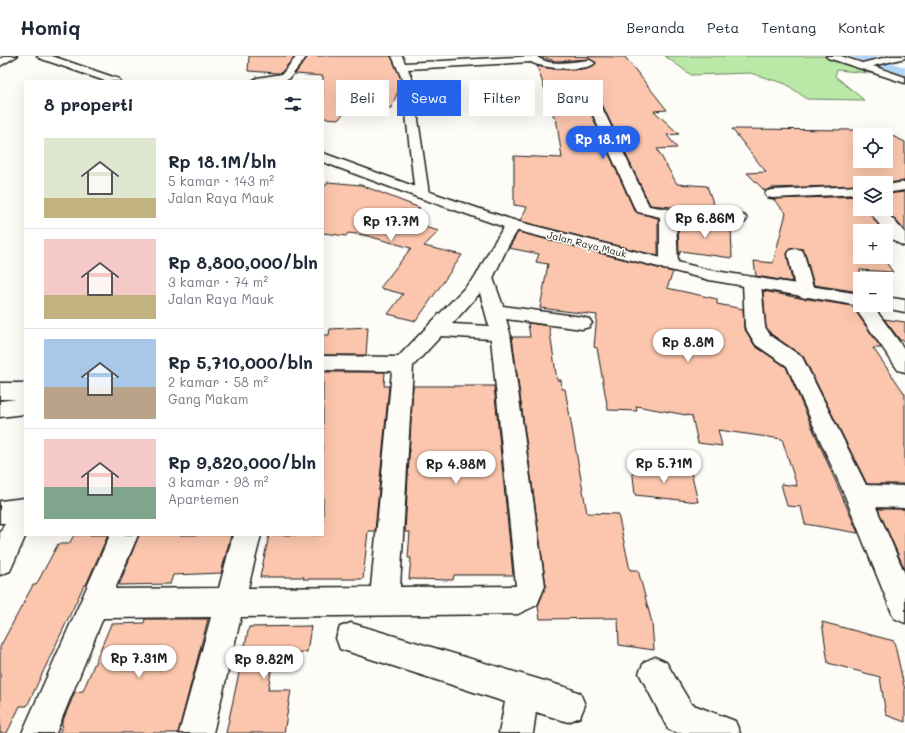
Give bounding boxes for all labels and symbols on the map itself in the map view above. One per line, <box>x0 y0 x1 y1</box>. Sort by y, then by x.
pin: Rp 18.1M <box>562 126 644 160</box>
pin: Rp 6.86M <box>664 205 746 239</box>
pin: Rp 17.7M <box>350 208 432 242</box>
street label: Jalan Raya Mauk <box>546 227 628 261</box>
pin: Rp 8.8M <box>651 329 725 363</box>
pin: Rp 5.71M <box>623 450 705 484</box>
pin: Rp 4.98M <box>415 451 497 485</box>
pin: Rp 7.31M <box>98 645 180 679</box>
pin: Rp 9.82M <box>223 646 305 680</box>

